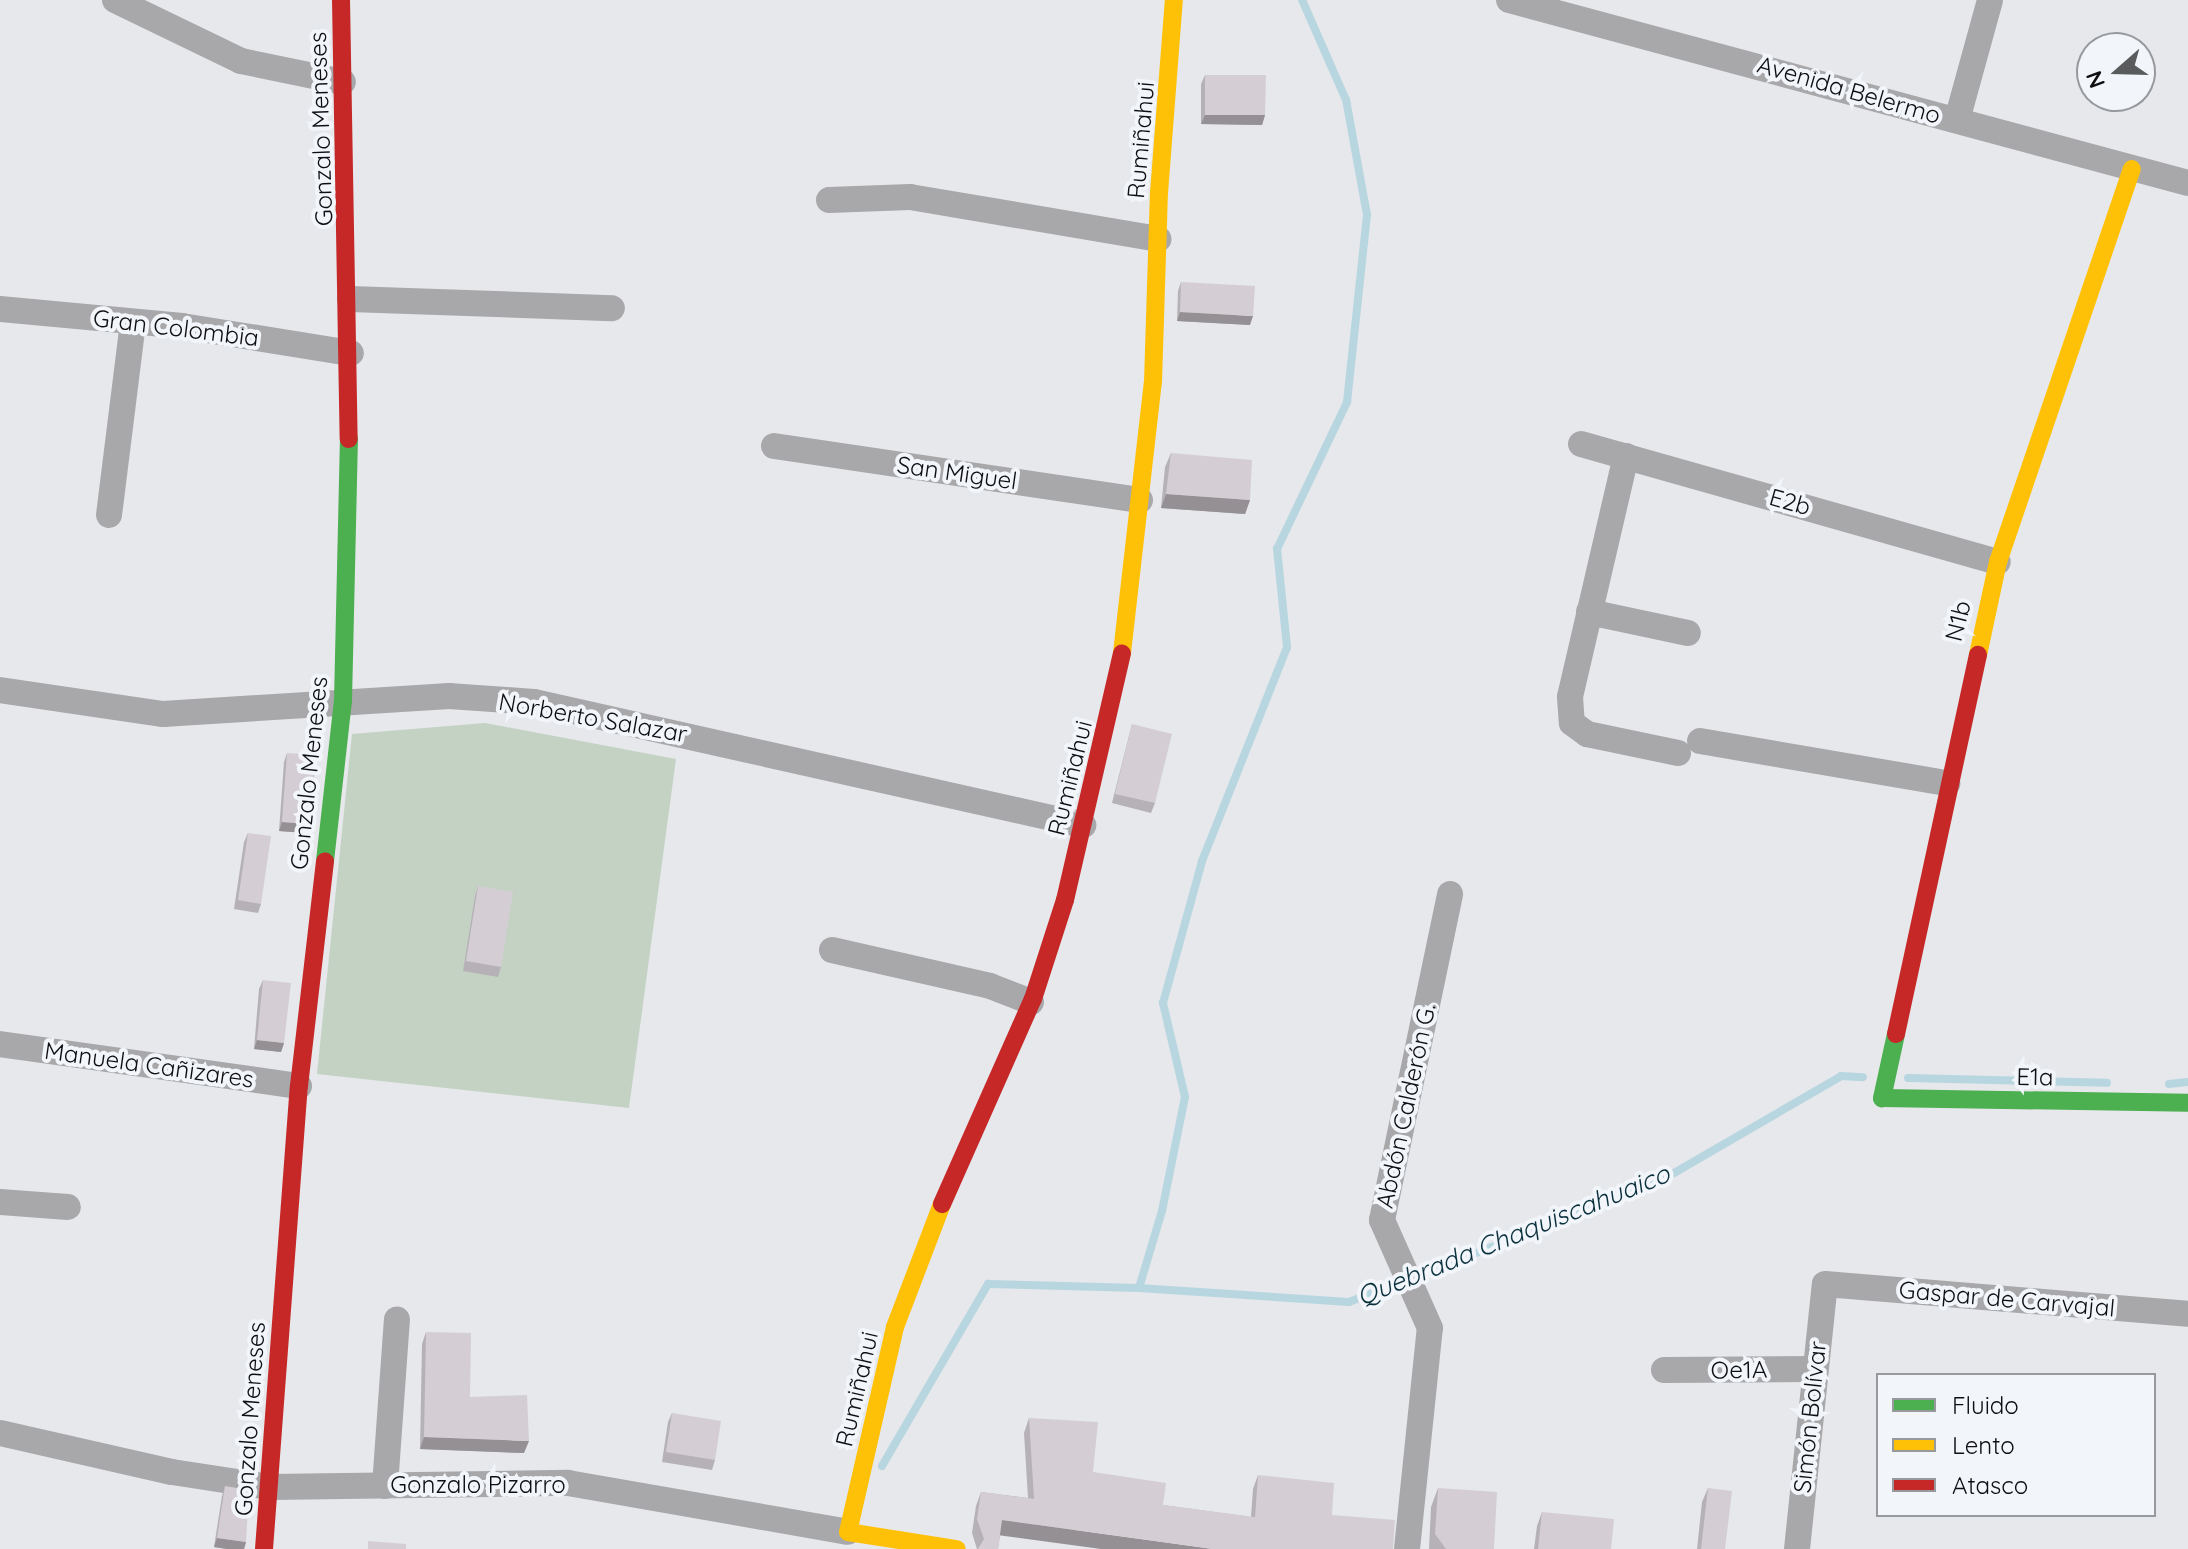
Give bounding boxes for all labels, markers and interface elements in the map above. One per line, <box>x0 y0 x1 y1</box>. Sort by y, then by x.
street label: Gonzalo Meneses <box>303 31 339 227</box>
north arrow <box>2076 32 2156 112</box>
street label: Avenida Belermo <box>1754 50 1944 130</box>
text: N <box>2079 67 2111 92</box>
street label: Rumiñahui <box>1122 80 1160 200</box>
street label: Gran Colombia <box>92 304 260 352</box>
street label: San Miguel <box>895 450 1019 496</box>
street label: E2b <box>1766 482 1814 522</box>
street label: N1b <box>1939 598 1977 644</box>
street label: Gonzalo Meneses <box>285 675 333 871</box>
street label: Norberto Salazar <box>496 687 690 749</box>
street label: Rumiñahui <box>1042 718 1098 838</box>
street label: Abdón Calderón G. <box>1370 1001 1442 1211</box>
street label: Manuela Cañizares <box>43 1036 255 1094</box>
street label: E1a <box>2016 1062 2054 1092</box>
water label: Quebrada Chaquiscahuaico <box>1352 1158 1674 1312</box>
street label: Gaspar de Carvajal <box>1898 1275 2116 1323</box>
street label: Gonzalo Meneses <box>229 1321 271 1517</box>
street label: Rumiñahui <box>830 1329 884 1449</box>
street label: Simón Bolívar <box>1788 1340 1832 1494</box>
street label: Oe1A <box>1710 1355 1768 1385</box>
legend <box>1876 1373 2156 1517</box>
text: Fluido <box>1952 1390 2019 1420</box>
text: Lento <box>1952 1430 2015 1460</box>
text: Atasco <box>1952 1470 2028 1500</box>
street label: Gonzalo Pizarro <box>390 1471 566 1499</box>

